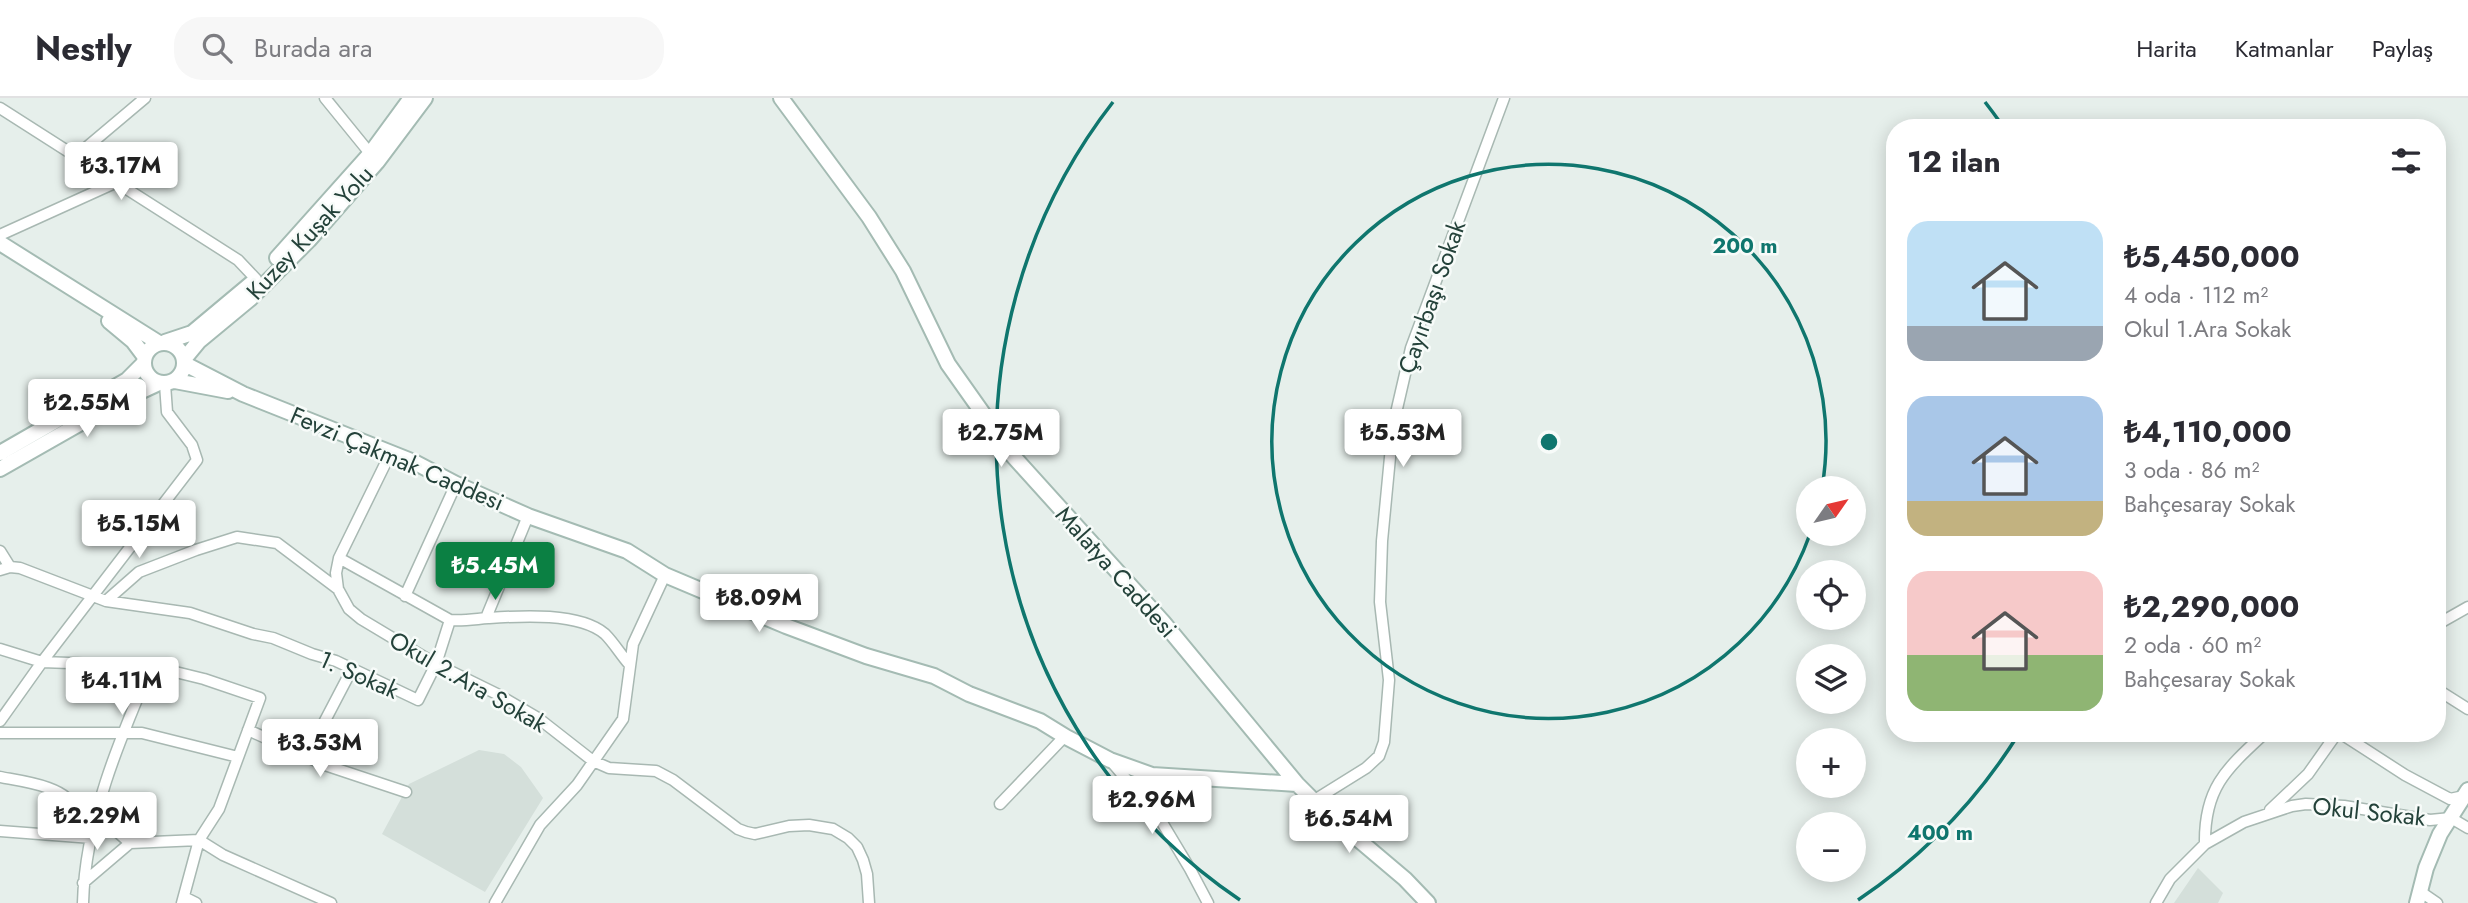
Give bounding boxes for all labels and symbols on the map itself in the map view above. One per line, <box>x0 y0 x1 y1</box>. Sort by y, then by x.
pin: ₺3.17M <box>64 142 178 202</box>
street label: Kuzey Kuşak Yolu <box>238 158 381 308</box>
street label: Çayırbaşı Sokak <box>1389 215 1474 378</box>
text: 200 m <box>1712 231 1778 261</box>
pin: ₺2.55M <box>30 380 144 439</box>
street label: Fevzi Çakmak Caddesi <box>285 398 510 519</box>
pin: ₺2.75M <box>944 410 1058 469</box>
pin: ₺5.53M <box>1346 410 1460 469</box>
centre of rings <box>1537 430 1561 454</box>
north arrow <box>1796 476 1866 546</box>
street label: Malatya Caddesi <box>1048 498 1185 645</box>
pin: ₺5.15M <box>82 500 196 560</box>
pin: ₺5.45M <box>438 542 552 602</box>
pin: ₺8.09M <box>702 574 816 634</box>
street label: Okul 2.Ara Sokak <box>383 622 554 741</box>
street label: 1. Sokak <box>314 641 405 708</box>
pin: ₺4.11M <box>65 658 179 717</box>
pin: ₺3.53M <box>263 720 377 779</box>
pin: ₺2.96M <box>1095 776 1209 836</box>
street label: Okul Sokak <box>2311 788 2428 835</box>
pin: ₺2.29M <box>40 792 154 852</box>
pin: ₺6.54M <box>1292 796 1406 855</box>
text: 400 m <box>1907 818 1973 848</box>

